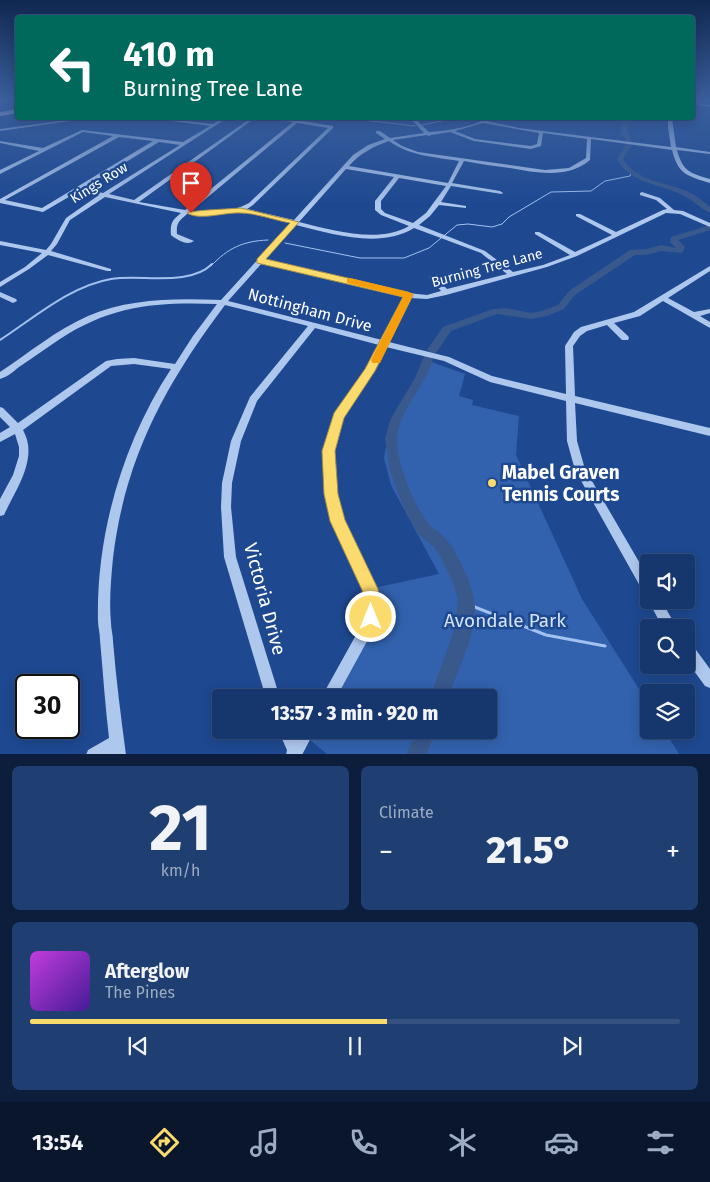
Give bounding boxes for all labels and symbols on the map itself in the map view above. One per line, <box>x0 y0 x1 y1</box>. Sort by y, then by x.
street label: Kings Row <box>67 159 131 207</box>
pin <box>170 162 212 213</box>
street label: Burning Tree Lane <box>430 245 544 291</box>
street label: Nottingham Drive <box>246 284 374 336</box>
place label: Mabel Graven Tennis Courts <box>502 461 620 506</box>
marker: Mabel Graven Tennis Courts <box>486 477 498 489</box>
street label: Victoria Drive <box>239 540 291 658</box>
position arrow <box>344 590 396 642</box>
park label: Avondale Park <box>444 609 566 632</box>
speed limit sign: 30 <box>15 674 80 739</box>

